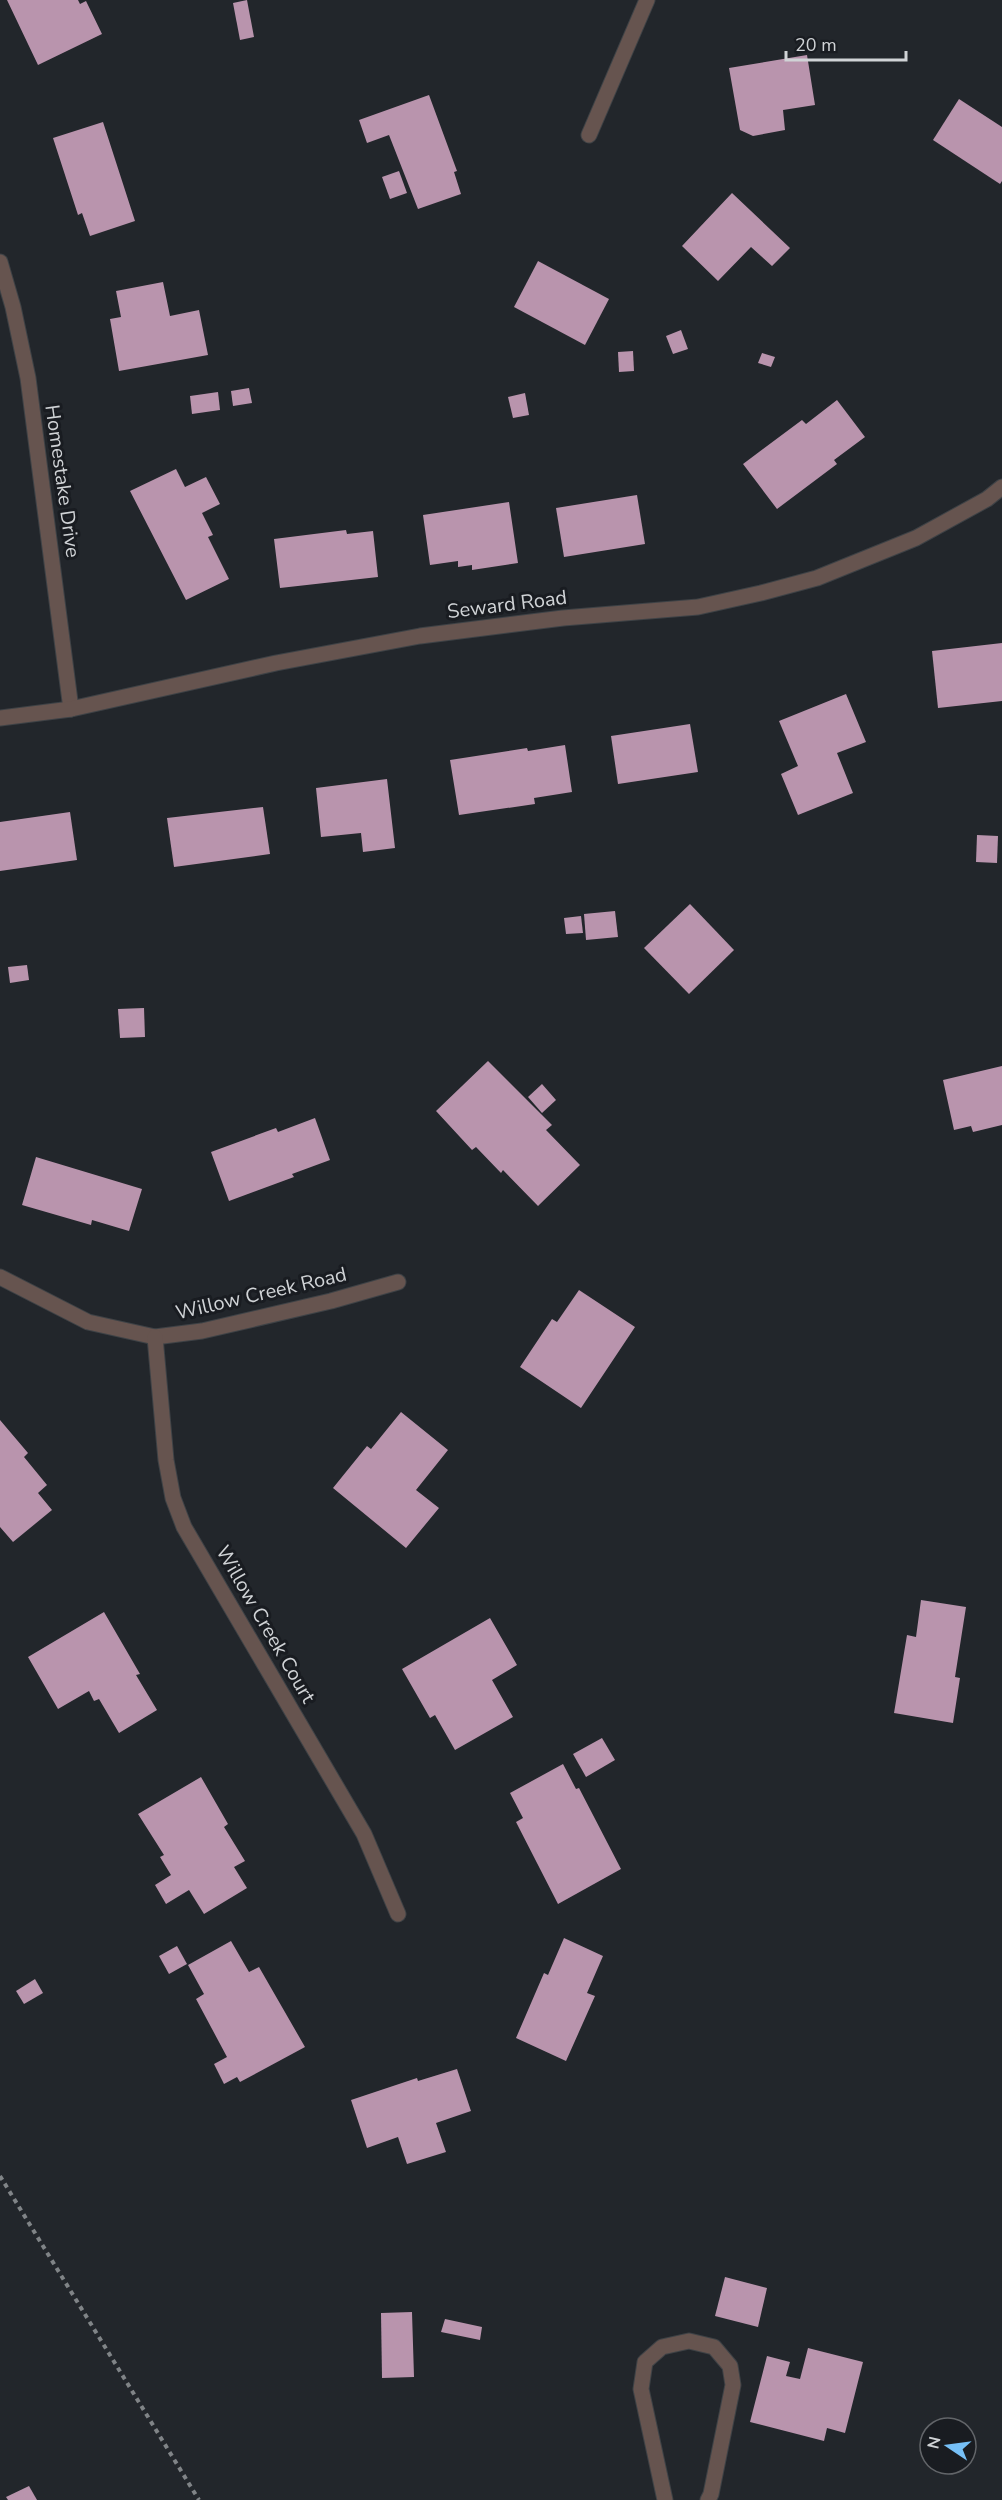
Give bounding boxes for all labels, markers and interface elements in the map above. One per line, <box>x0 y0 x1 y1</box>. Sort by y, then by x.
scale bar <box>786 24 906 62</box>
text: 20 m <box>795 33 837 57</box>
street label: Homestake Drive <box>38 403 87 559</box>
street label: Seward Road <box>446 584 568 625</box>
street label: Willow Creek Road <box>173 1261 349 1326</box>
street label: Willow Creek Court <box>209 1540 322 1709</box>
north arrow <box>918 2416 978 2476</box>
text: N <box>922 2435 946 2451</box>

